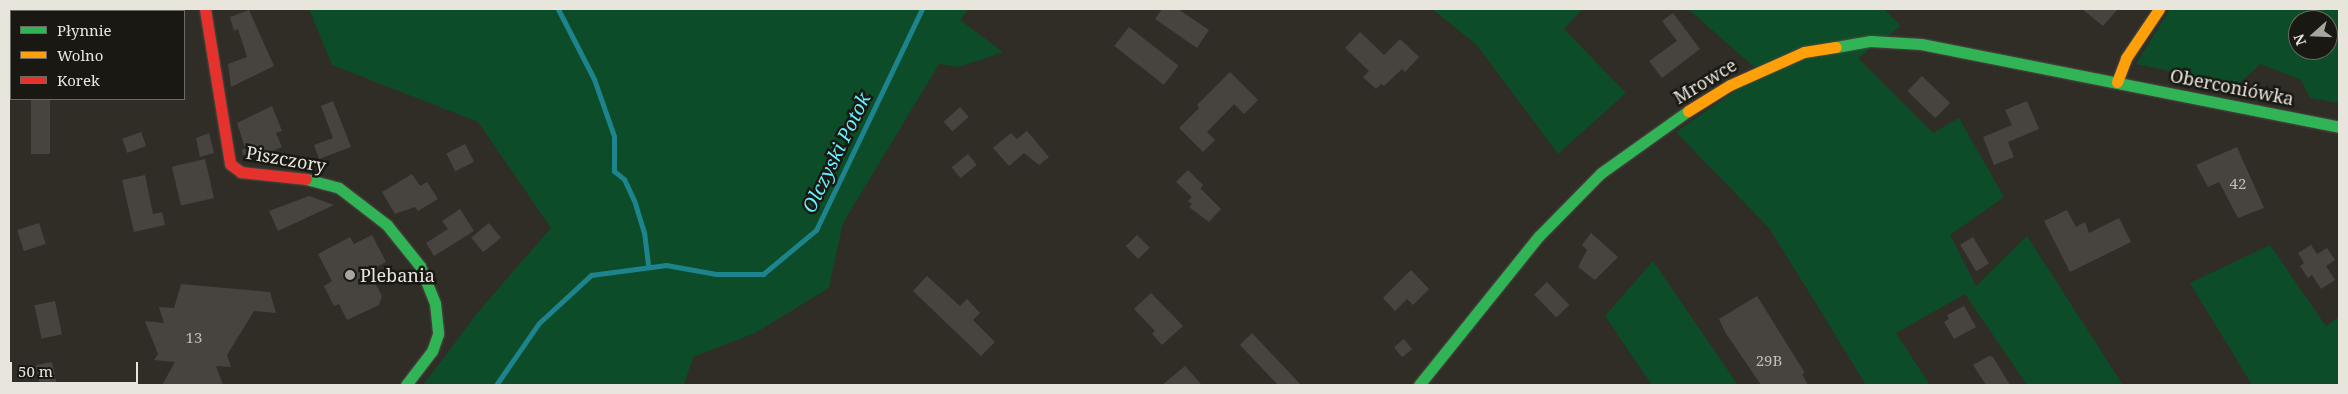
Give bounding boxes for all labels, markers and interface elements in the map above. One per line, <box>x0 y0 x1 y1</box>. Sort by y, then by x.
legend <box>10 10 185 100</box>
north arrow <box>2288 10 2338 60</box>
text: Płynnie <box>57 20 112 40</box>
text: N <box>2289 32 2310 48</box>
text: Wolno <box>57 45 103 65</box>
street label: Mrowce <box>1670 54 1740 108</box>
street label: Oberconiówka <box>2168 64 2296 110</box>
text: Korek <box>57 70 100 90</box>
water label: Olczyski Potok <box>798 89 876 217</box>
street label: Piszczory <box>244 141 328 177</box>
house number: 42 <box>2230 175 2246 193</box>
place label: Plebania <box>360 264 435 286</box>
marker: Plebania <box>344 269 356 281</box>
house number: 13 <box>186 329 202 347</box>
scale bar <box>12 352 140 384</box>
house number: 29B <box>1756 352 1782 370</box>
text: 50 m <box>18 361 53 381</box>

